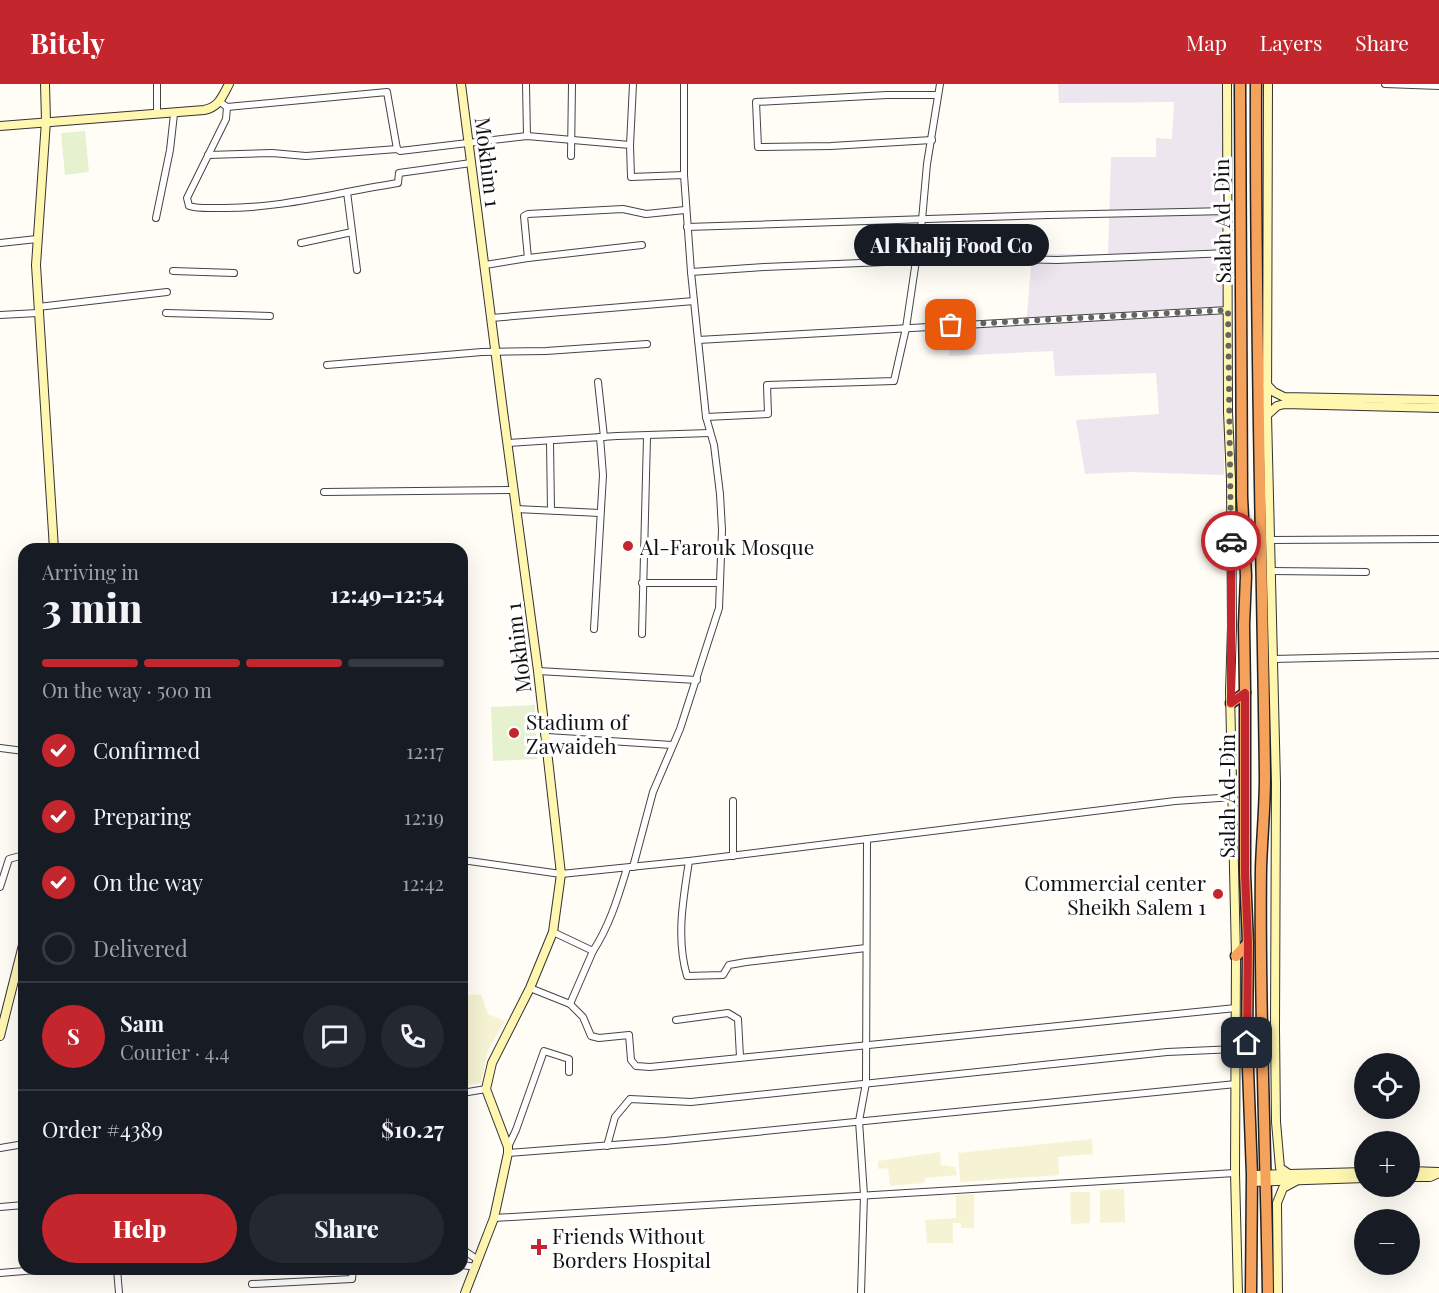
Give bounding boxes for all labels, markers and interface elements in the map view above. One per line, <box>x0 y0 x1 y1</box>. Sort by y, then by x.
text: Bitely <box>30 24 105 61</box>
text: Map <box>1186 28 1227 56</box>
text: Layers <box>1260 28 1322 56</box>
text: Share <box>1355 28 1409 56</box>
street label: Mokhim 1 <box>470 115 508 209</box>
street label: Salah Ad-Din <box>1206 158 1236 284</box>
callout: Al Khalij Food Co <box>854 223 1048 265</box>
text: Al Khalij Food Co <box>870 231 1033 258</box>
pin <box>925 299 976 350</box>
icon: bag <box>934 308 967 341</box>
courier <box>1201 511 1261 571</box>
icon: car <box>1215 525 1248 558</box>
place label: Al-Farouk Mosque <box>639 532 814 560</box>
marker: Al-Farouk Mosque <box>621 539 635 553</box>
text: Arriving in <box>42 558 139 585</box>
text: 12:49–12:54 <box>330 579 444 609</box>
text: 3 min <box>42 581 142 633</box>
street label: Mokhim 1 <box>498 601 536 695</box>
text: On the way · 500 m <box>42 676 212 703</box>
place label: Stadium of Zawaideh <box>526 707 630 759</box>
marker: Stadium of Zawaideh <box>507 726 521 740</box>
street label: Salah Ad-Din <box>1212 733 1240 858</box>
icon: check <box>42 734 75 767</box>
text: Confirmed <box>93 735 200 765</box>
text: 12:17 <box>406 737 444 764</box>
icon: check <box>42 800 75 833</box>
text: Preparing <box>93 801 191 831</box>
text: 12:19 <box>404 803 444 830</box>
icon: check <box>42 866 75 899</box>
text: On the way <box>93 867 203 897</box>
place label: Commercial center Sheikh Salem 1 <box>1024 868 1207 920</box>
text: 12:42 <box>402 869 444 896</box>
marker: Commercial center Sheikh Salem 1 <box>1211 887 1225 901</box>
text: Delivered <box>93 933 188 963</box>
button: chat <box>303 1005 366 1068</box>
button: phone <box>381 1005 444 1068</box>
text: Sam <box>120 1008 164 1038</box>
pin <box>1221 1017 1272 1068</box>
text: S <box>67 1021 80 1051</box>
icon: home <box>1230 1026 1263 1059</box>
text: Courier · 4.4 <box>120 1038 229 1065</box>
map controls <box>1354 1053 1420 1275</box>
button: locate <box>1354 1053 1420 1119</box>
text: Order #4389 <box>42 1114 163 1144</box>
text: $10.27 <box>381 1114 444 1144</box>
button: + <box>1354 1131 1420 1197</box>
button: Help <box>42 1194 237 1263</box>
button: Share <box>249 1194 444 1263</box>
button: − <box>1354 1209 1420 1275</box>
place label: Friends Without Borders Hospital <box>552 1221 711 1273</box>
marker: Friends Without Borders Hospital <box>530 1238 548 1256</box>

